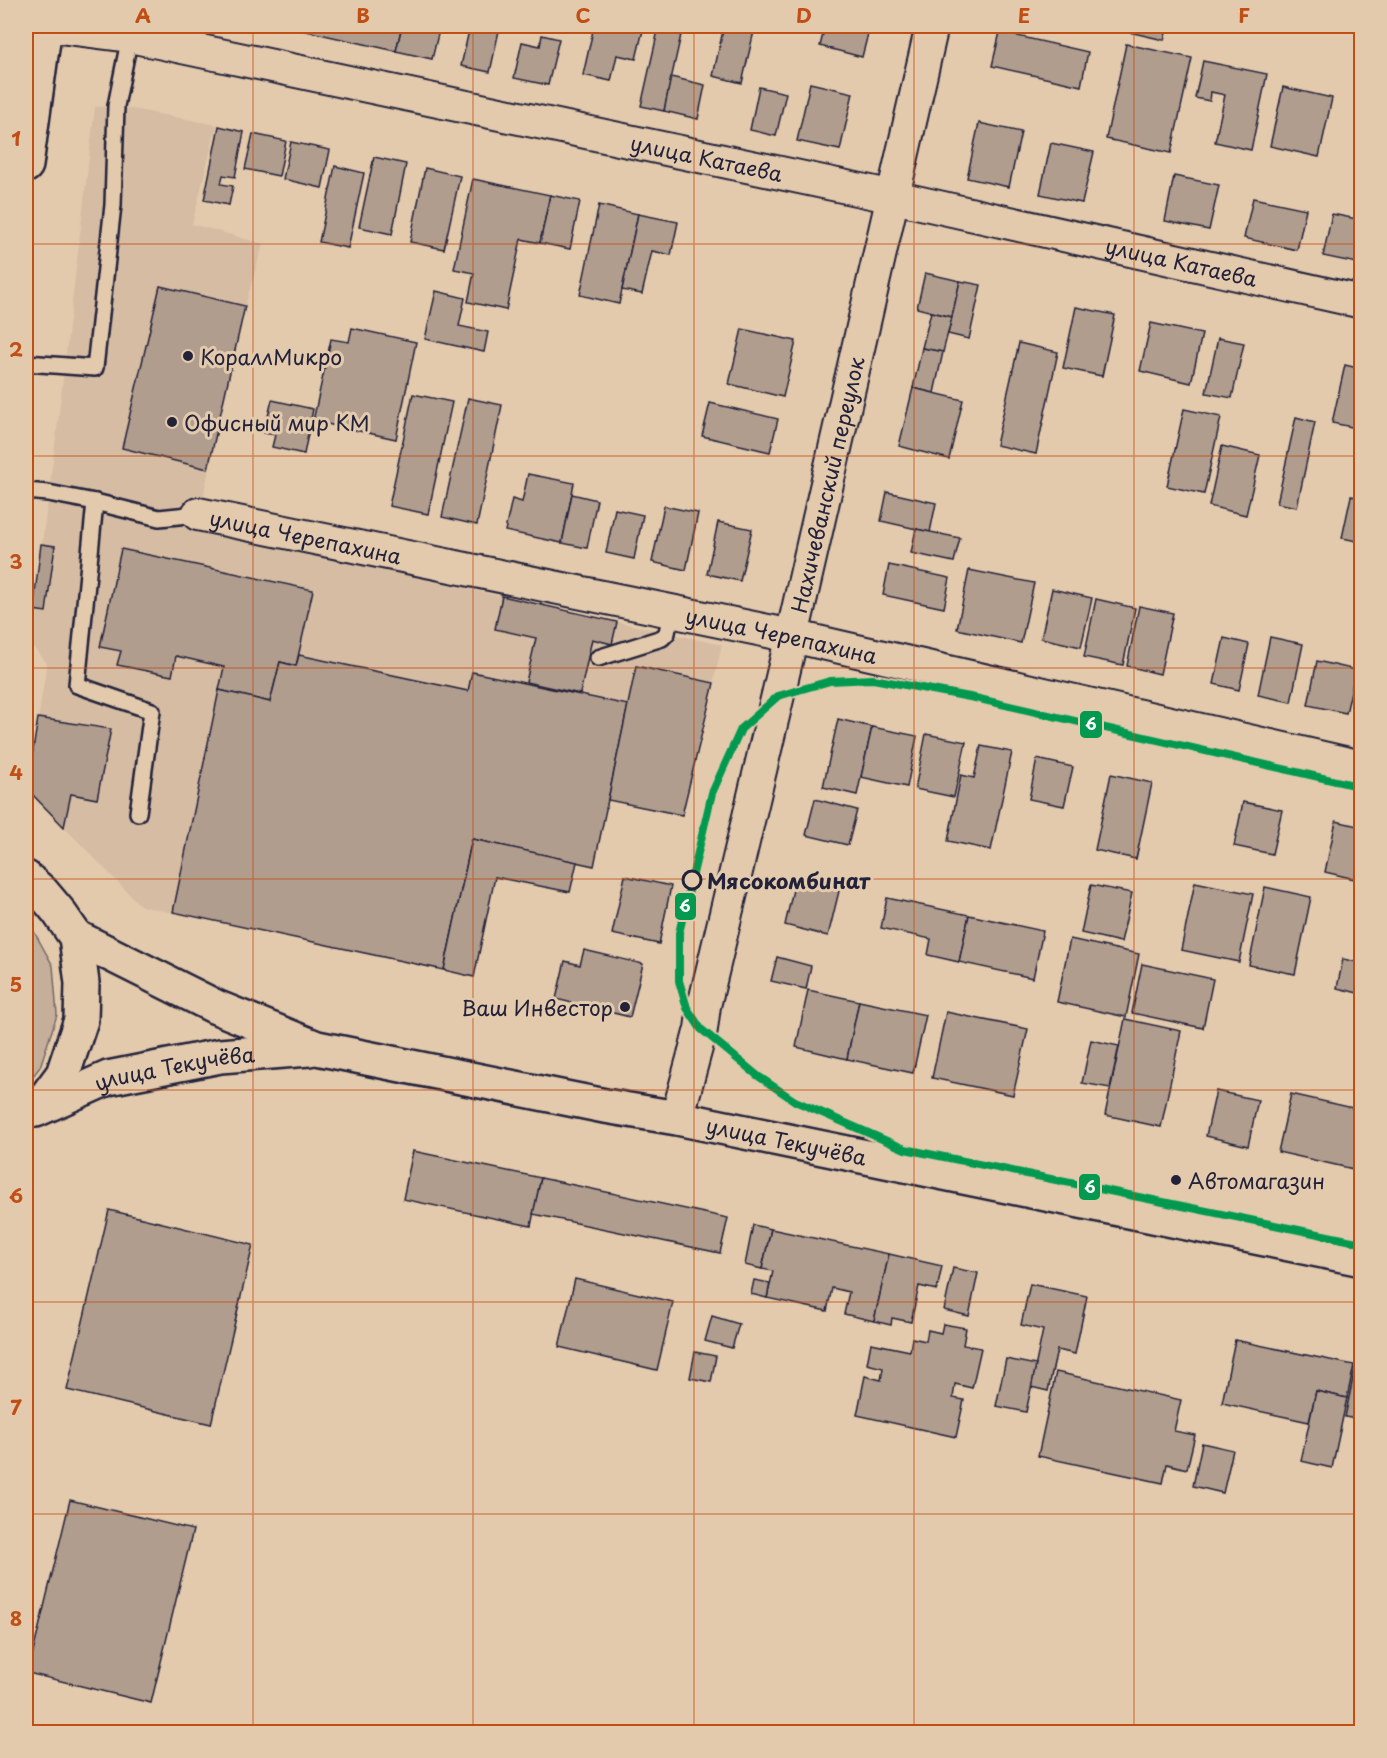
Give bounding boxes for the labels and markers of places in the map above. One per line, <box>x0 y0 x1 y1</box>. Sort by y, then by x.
place label: КораллМикро <box>200 340 342 372</box>
marker: КораллМикро <box>181 349 195 363</box>
place label: Офисный мир КМ <box>184 406 370 438</box>
marker: Офисный мир КМ <box>165 415 179 429</box>
place label: Мясокомбинат <box>707 864 871 896</box>
marker: Мясокомбинат <box>682 870 702 890</box>
place label: Ваш Инвестор <box>461 991 613 1023</box>
marker: Ваш Инвестор <box>618 1000 632 1014</box>
place label: Автомагазин <box>1188 1164 1325 1196</box>
marker: Автомагазин <box>1169 1173 1183 1187</box>

